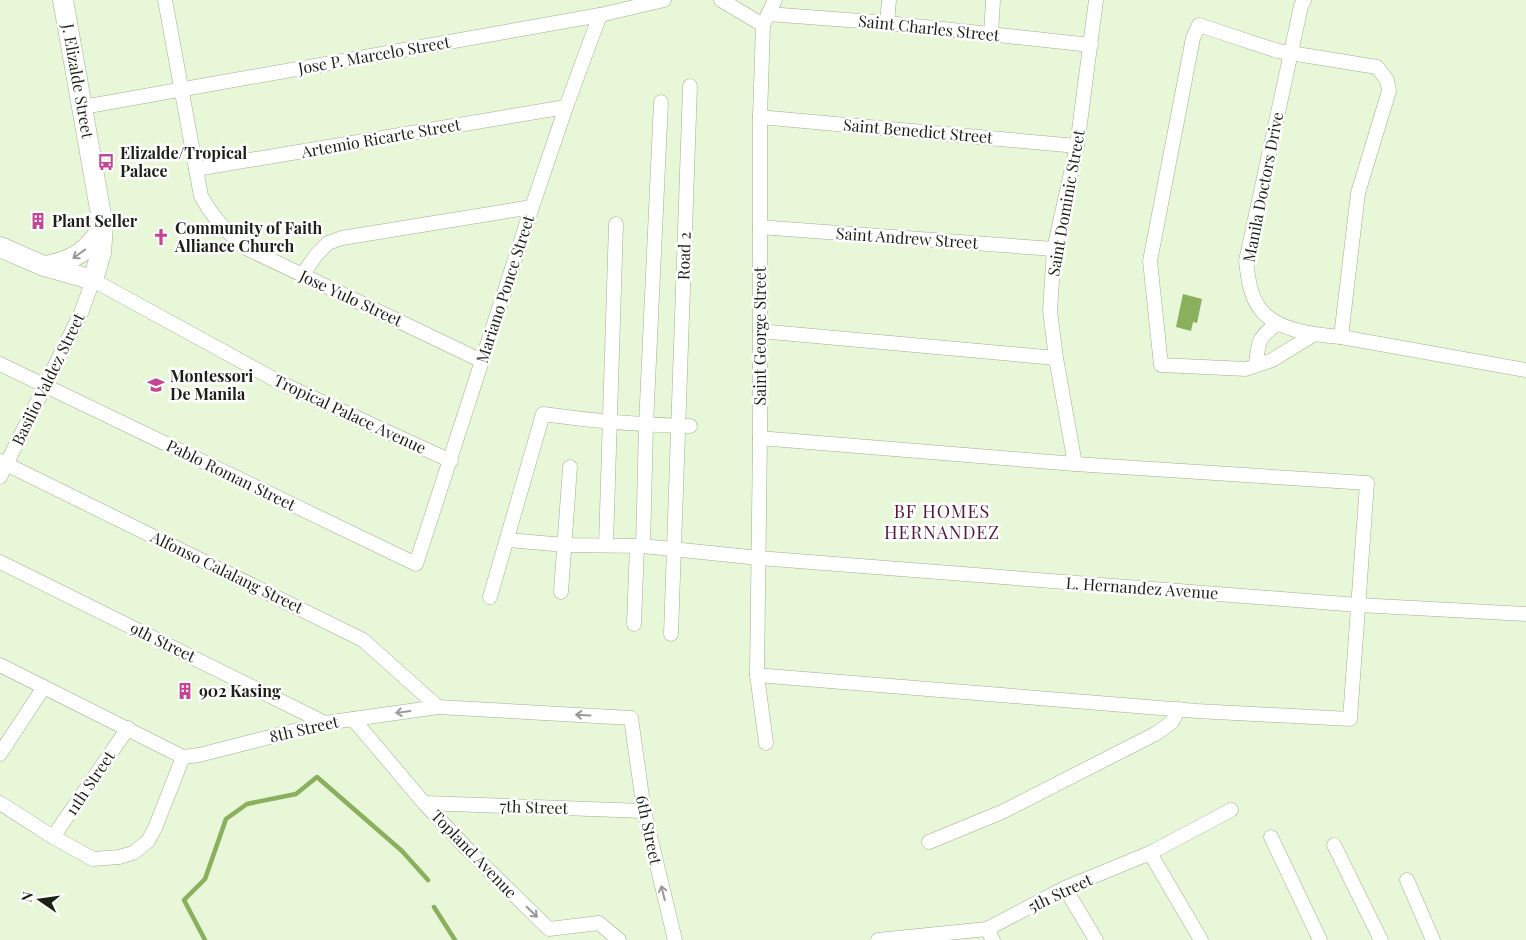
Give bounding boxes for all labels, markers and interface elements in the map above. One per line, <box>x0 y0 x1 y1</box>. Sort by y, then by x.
street label: Saint Charles Street <box>857 10 1001 45</box>
street label: J. Elizalde Street <box>58 21 99 140</box>
street label: Jose P. Marcelo Street <box>295 31 452 78</box>
street label: Manila Doctors Drive <box>1238 110 1287 264</box>
street label: Artemio Ricarte Street <box>299 113 462 162</box>
street label: Saint Benedict Street <box>842 114 994 148</box>
street label: Saint Dominic Street <box>1042 128 1089 278</box>
place label: Elizalde/Tropical Palace <box>120 142 247 181</box>
bus stop icon: Elizalde/Tropical Palace <box>96 152 116 172</box>
place label: Plant Seller <box>52 210 138 231</box>
building icon: Plant Seller <box>28 211 48 231</box>
street label: Mariano Ponce Street <box>471 212 538 365</box>
place label: Community of Faith Alliance Church <box>174 217 323 256</box>
street label: Saint Andrew Street <box>835 222 979 253</box>
church icon: Community of Faith Alliance Church <box>151 227 171 247</box>
street label: Road 2 <box>672 232 695 280</box>
one-way arrow <box>72 249 86 259</box>
street label: Jose Yulo Street <box>296 264 406 331</box>
street label: Saint George Street <box>749 266 770 405</box>
street label: Basilio Valdez Street <box>6 309 89 448</box>
place label: Montessori De Manila <box>170 365 253 404</box>
street label: Tropical Palace Avenue <box>271 369 430 458</box>
school or university icon: Montessori De Manila <box>146 375 166 395</box>
street label: Pablo Roman Street <box>163 434 300 515</box>
district label: BF HOMES HERNANDEZ <box>884 499 1000 544</box>
street label: Alfonso Calalang Street <box>147 525 307 618</box>
street label: L. Hernandez Avenue <box>1065 572 1219 603</box>
street label: 9th Street <box>127 617 200 667</box>
place label: 902 Kasing <box>199 680 281 701</box>
building icon: 902 Kasing <box>175 681 195 701</box>
one-way arrow <box>396 707 412 717</box>
street label: 8th Street <box>267 710 341 747</box>
one-way arrow <box>575 711 591 720</box>
street label: 11th Street <box>60 746 119 819</box>
street label: 6th Street <box>632 793 667 867</box>
street label: 7th Street <box>499 795 569 818</box>
street label: Topland Avenue <box>427 805 522 902</box>
street label: 5th Street <box>1024 868 1096 917</box>
north arrow <box>15 875 65 925</box>
one-way arrow <box>658 885 667 901</box>
text: N <box>16 890 37 904</box>
one-way arrow <box>525 906 538 918</box>

